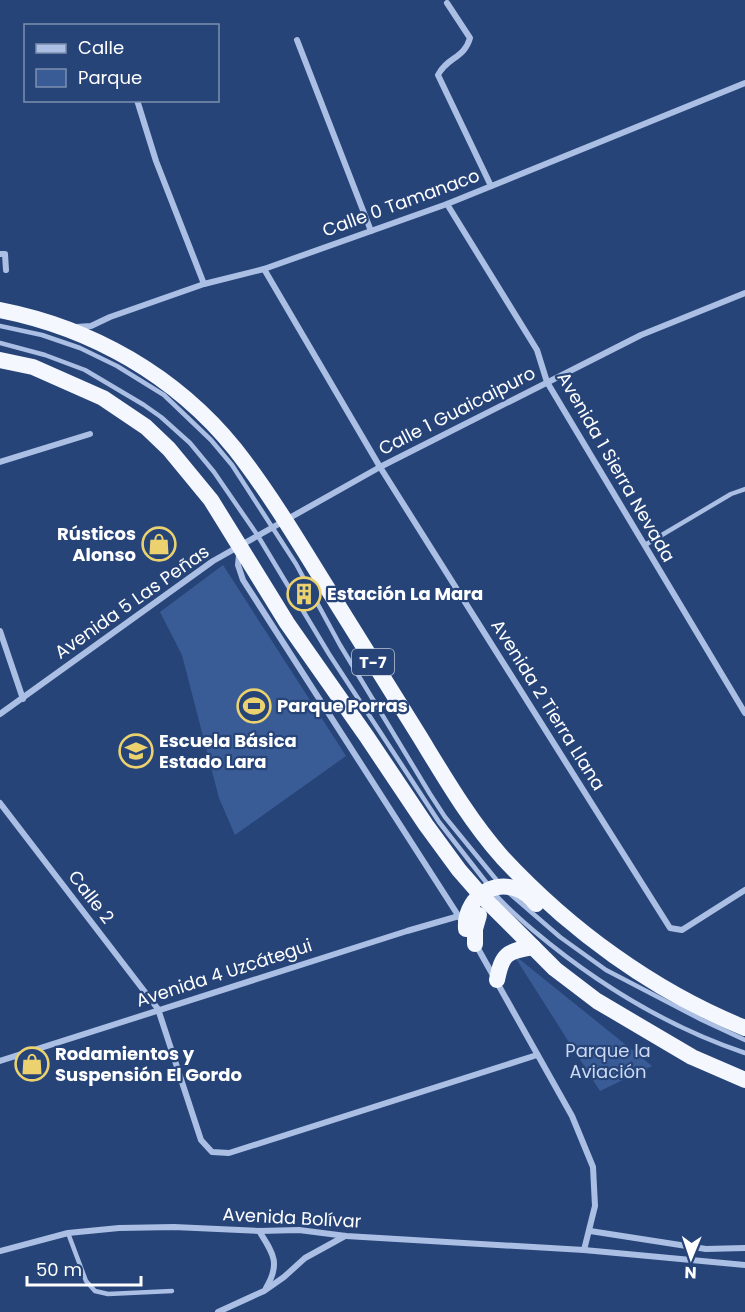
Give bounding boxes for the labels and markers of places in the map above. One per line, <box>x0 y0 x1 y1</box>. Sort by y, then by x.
place label: Rústicos Alonso <box>57 521 136 567</box>
shop icon: Rústicos Alonso <box>141 526 177 562</box>
building icon: Estación La Mara <box>286 576 322 612</box>
place label: Estación La Mara <box>327 581 483 606</box>
sports icon: Parque Porras <box>236 688 272 724</box>
place label: Parque Porras <box>277 693 408 718</box>
place label: Escuela Básica Estado Lara <box>159 728 297 774</box>
school or university icon: Escuela Básica Estado Lara <box>118 733 154 769</box>
place label: Rodamientos y Suspensión El Gordo <box>55 1041 242 1087</box>
shop icon: Rodamientos y Suspensión El Gordo <box>14 1046 50 1082</box>

